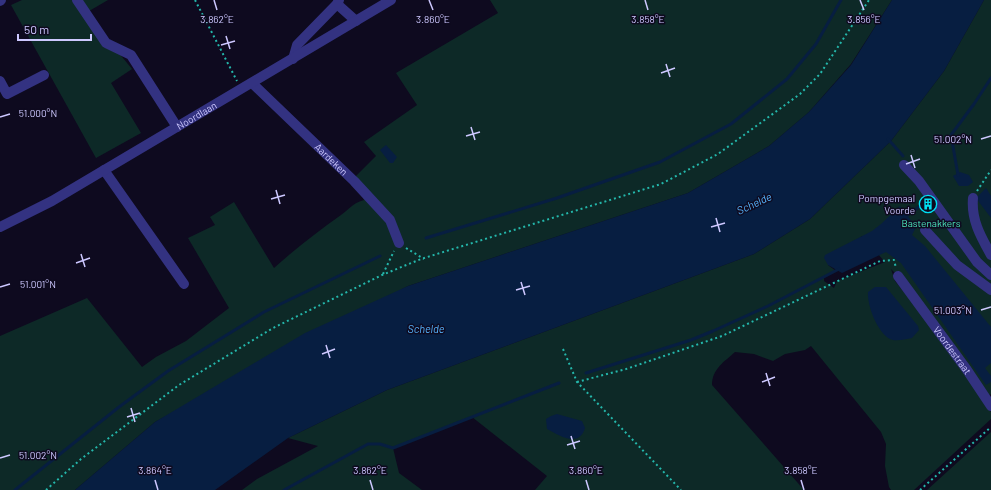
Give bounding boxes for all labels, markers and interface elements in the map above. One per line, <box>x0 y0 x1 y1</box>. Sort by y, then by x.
text: 3.862°E <box>200 13 234 25</box>
text: 3.860°E <box>416 13 450 25</box>
text: 3.858°E <box>631 13 665 25</box>
text: 3.856°E <box>847 13 881 25</box>
scale bar <box>18 16 91 42</box>
text: 50 m <box>24 22 49 36</box>
street label: Noordlaan <box>174 99 219 132</box>
text: 51.000°N <box>19 107 57 119</box>
text: 51.002°N <box>934 133 972 145</box>
street label: Aardeken <box>312 141 350 178</box>
water label: Schelde <box>734 189 774 217</box>
place label: Pompgemaal Voorde <box>859 192 915 216</box>
building icon: Pompgemaal Voorde <box>918 194 938 214</box>
park label: Bastenakkers <box>901 217 961 229</box>
text: 51.001°N <box>20 278 56 290</box>
text: 51.003°N <box>934 304 972 316</box>
water label: Schelde <box>407 322 445 335</box>
street label: Voordestraat <box>931 324 974 377</box>
text: 51.002°N <box>19 449 57 461</box>
text: 3.864°E <box>138 464 172 476</box>
text: 3.862°E <box>353 464 387 476</box>
text: 3.860°E <box>569 464 603 476</box>
text: 3.858°E <box>784 464 818 476</box>

